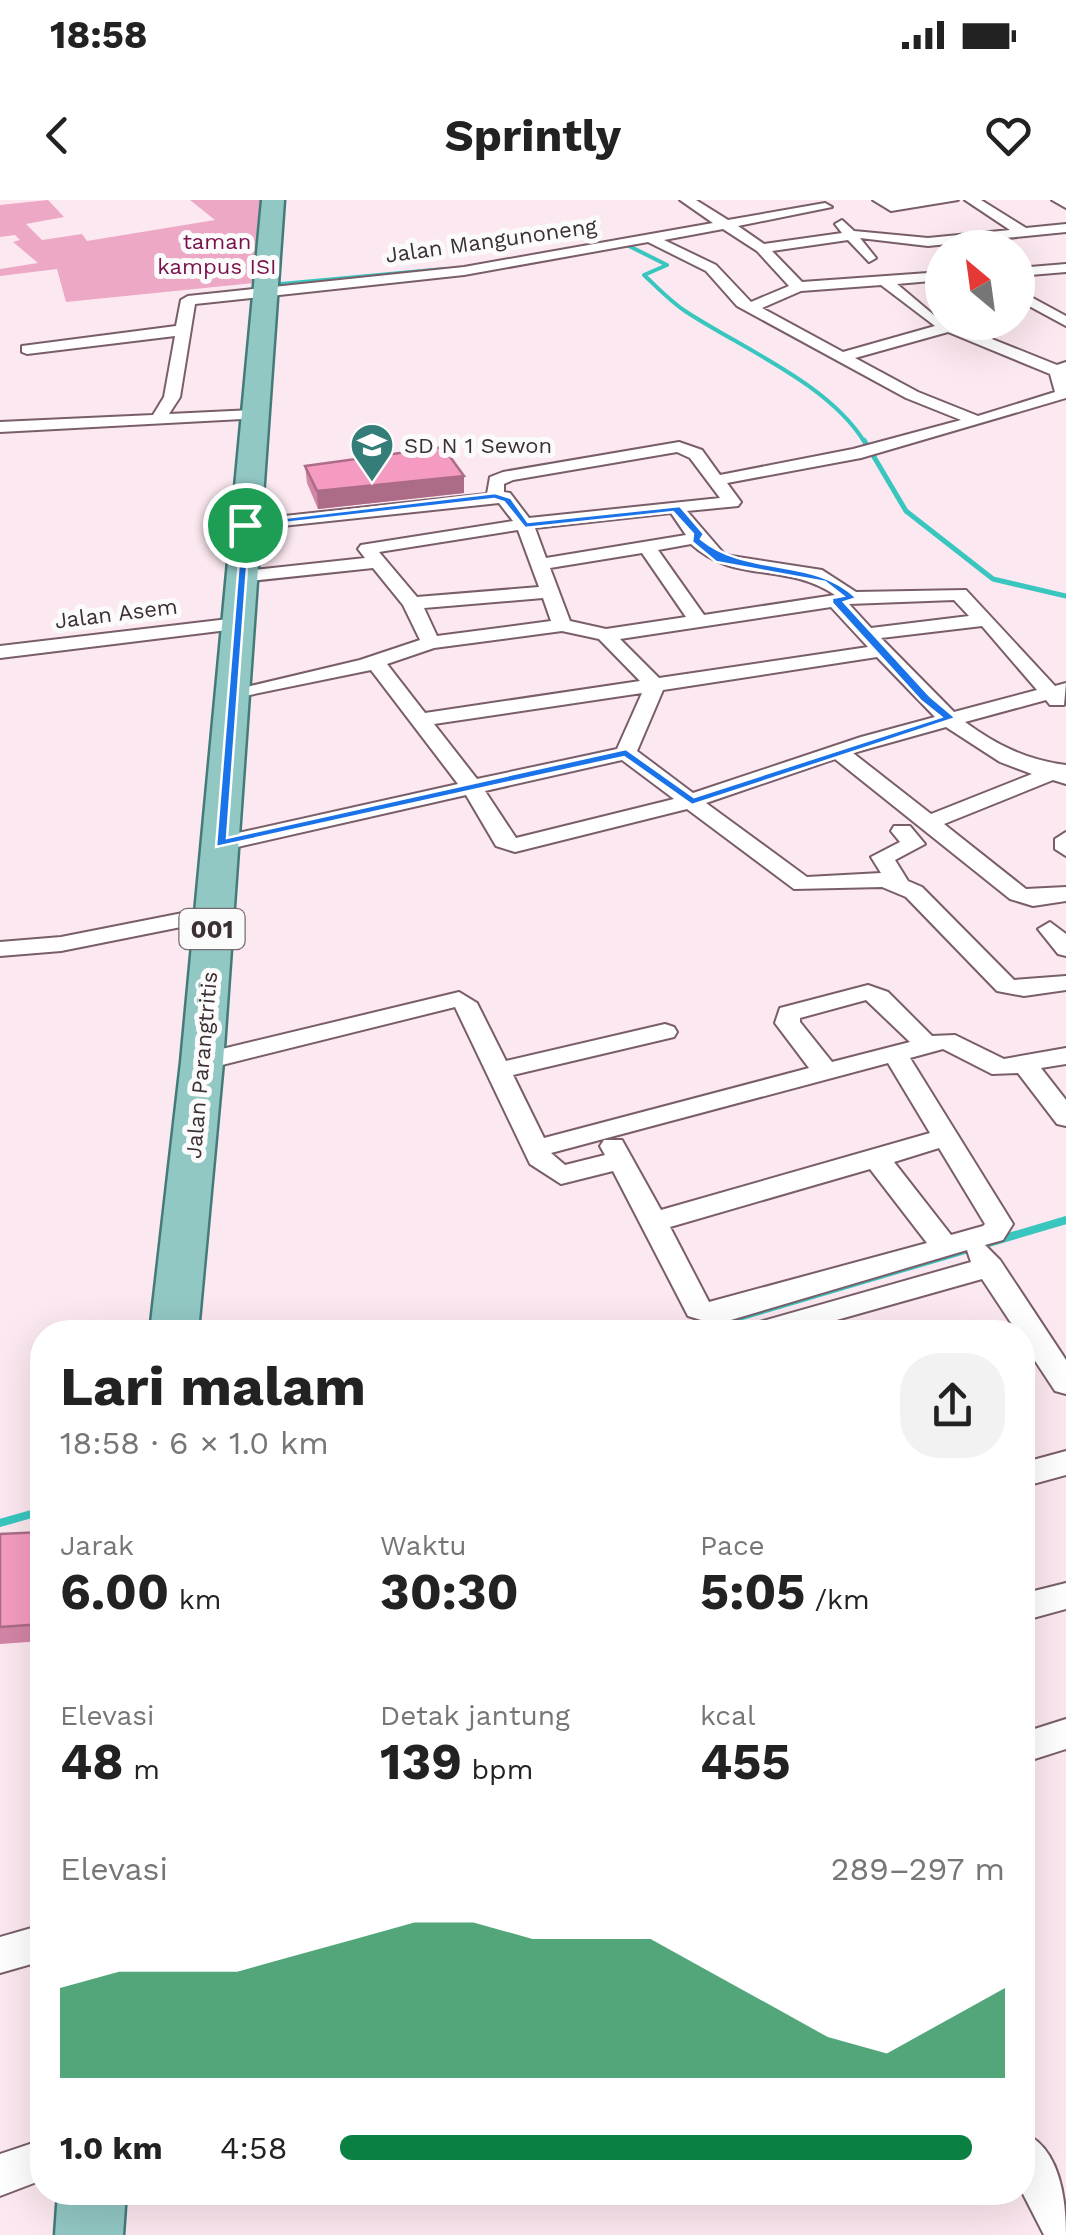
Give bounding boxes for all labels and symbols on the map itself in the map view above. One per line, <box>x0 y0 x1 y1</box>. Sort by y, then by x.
street label: Jalan Mangunoneng <box>384 213 599 268</box>
park label: taman kampus ISI <box>157 229 277 279</box>
north arrow <box>925 230 1035 340</box>
school or university icon: SD N 1 Sewon <box>349 422 395 483</box>
place label: SD N 1 Sewon <box>404 433 552 458</box>
pin <box>203 483 288 568</box>
street label: Jalan Asem <box>53 594 179 633</box>
road number: 001 <box>180 909 244 949</box>
street label: Jalan Parangtritis <box>181 970 222 1160</box>

